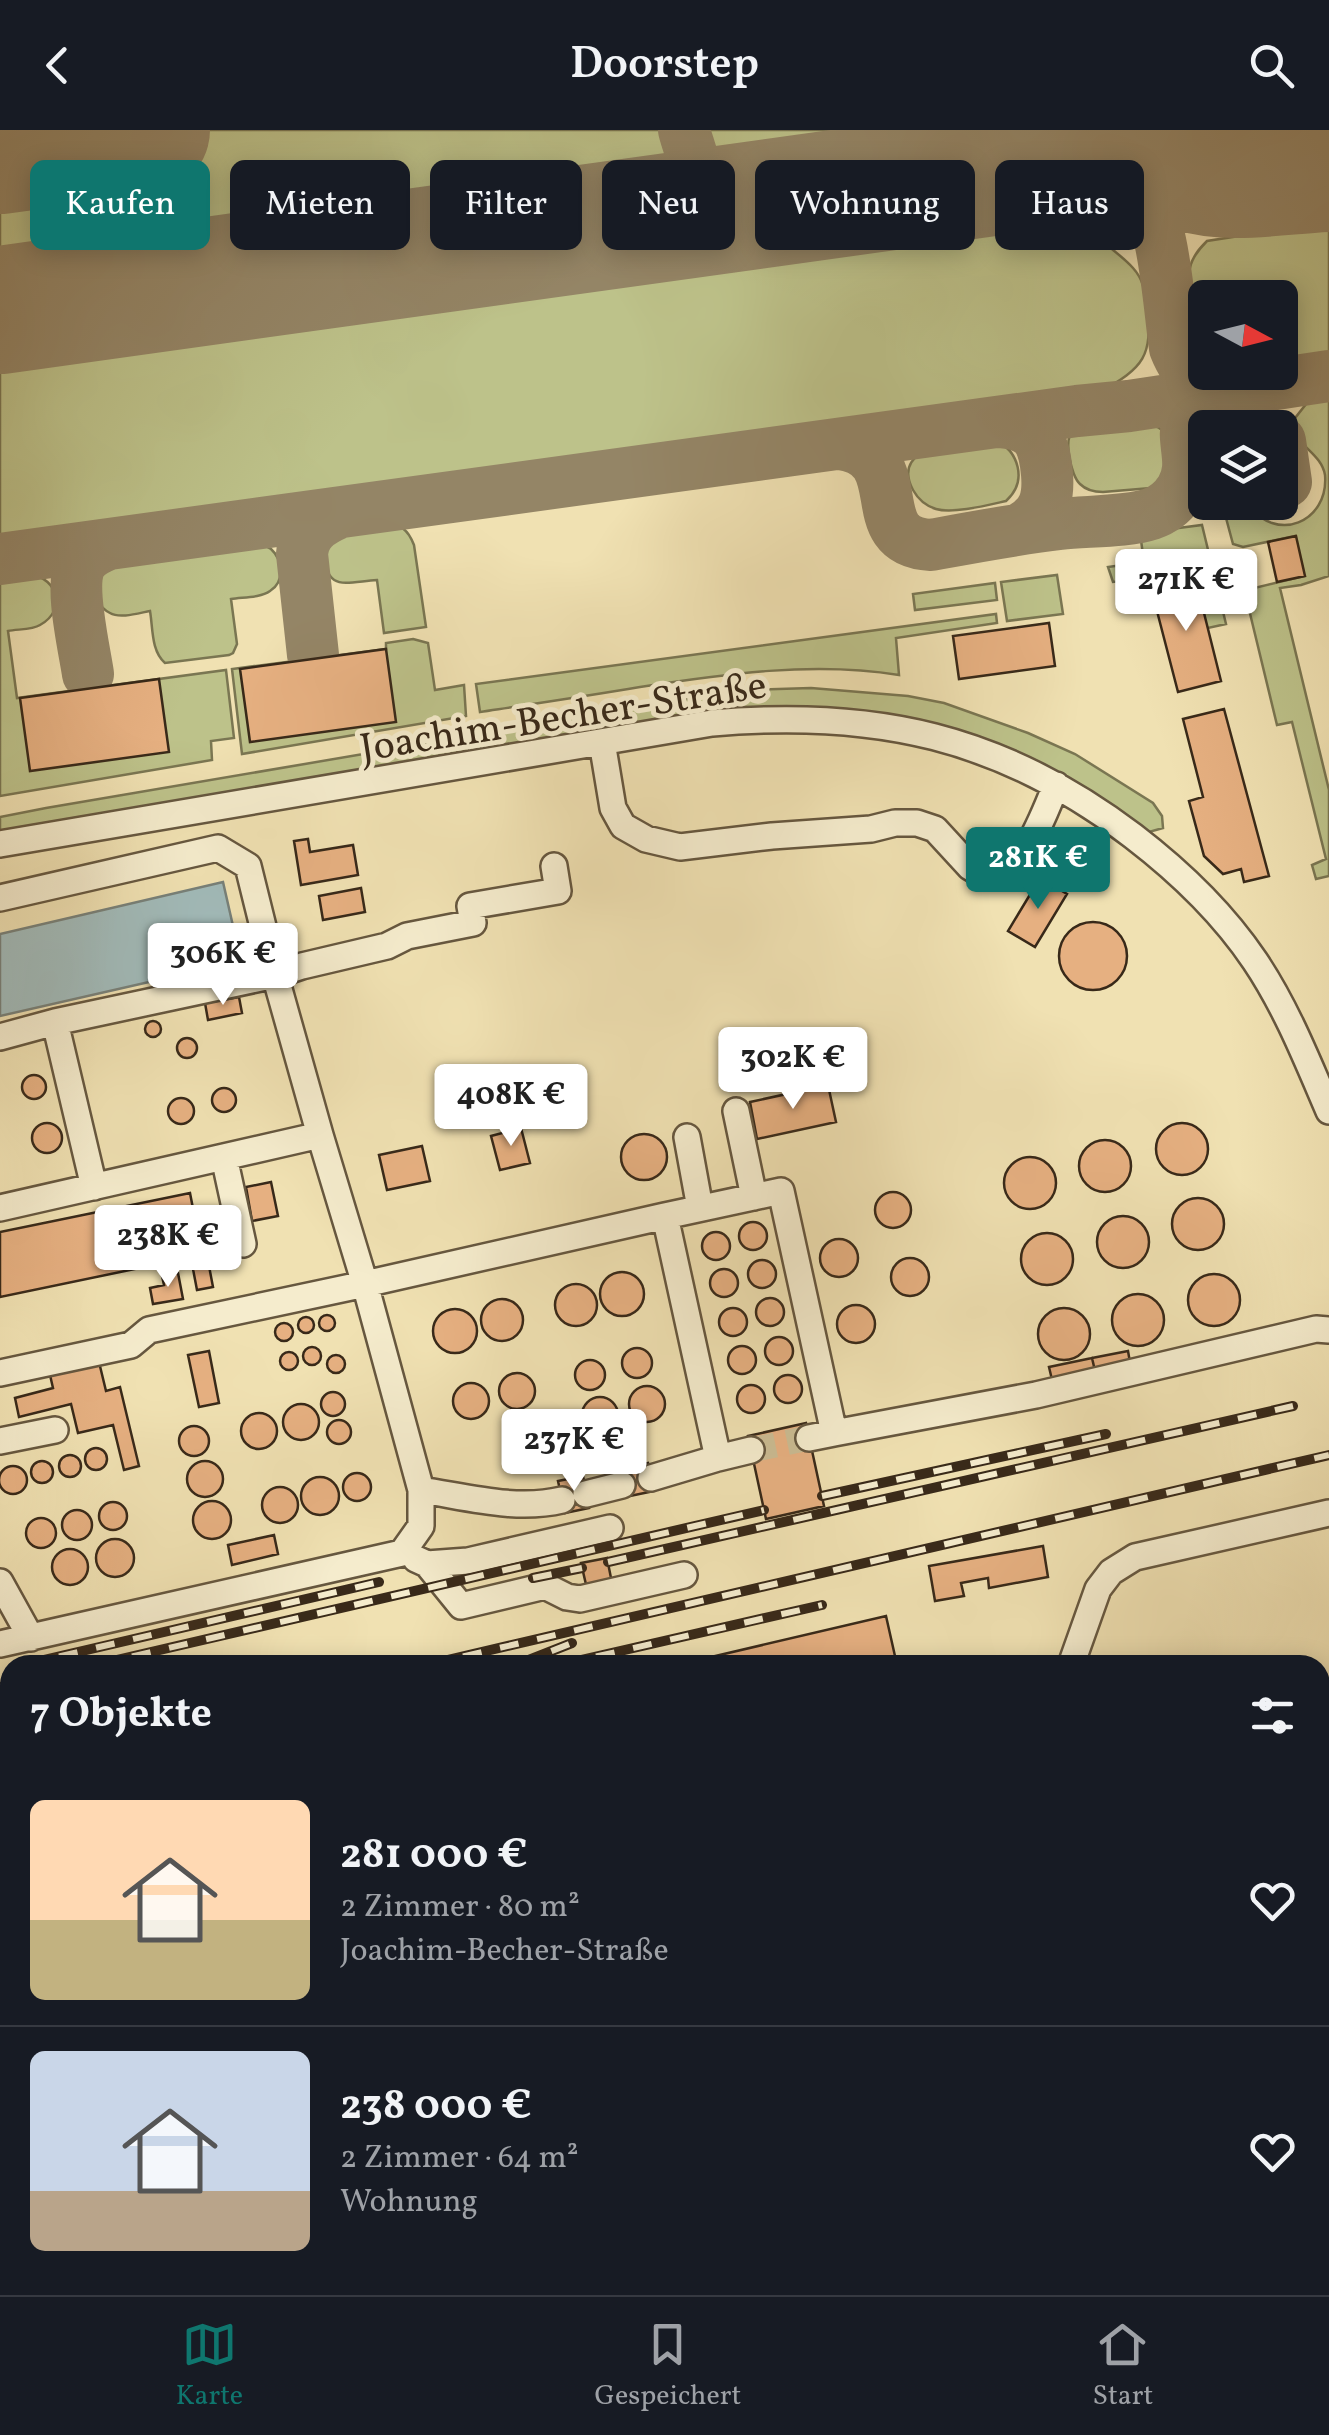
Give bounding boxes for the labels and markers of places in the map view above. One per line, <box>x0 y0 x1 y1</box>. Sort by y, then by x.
pin: 271K € <box>1105 549 1267 634</box>
pin: 281K € <box>957 827 1119 912</box>
pin: 306K € <box>142 923 304 1008</box>
pin: 302K € <box>712 1027 874 1112</box>
pin: 408K € <box>430 1064 592 1149</box>
pin: 238K € <box>87 1205 249 1290</box>
pin: 237K € <box>493 1409 655 1494</box>

